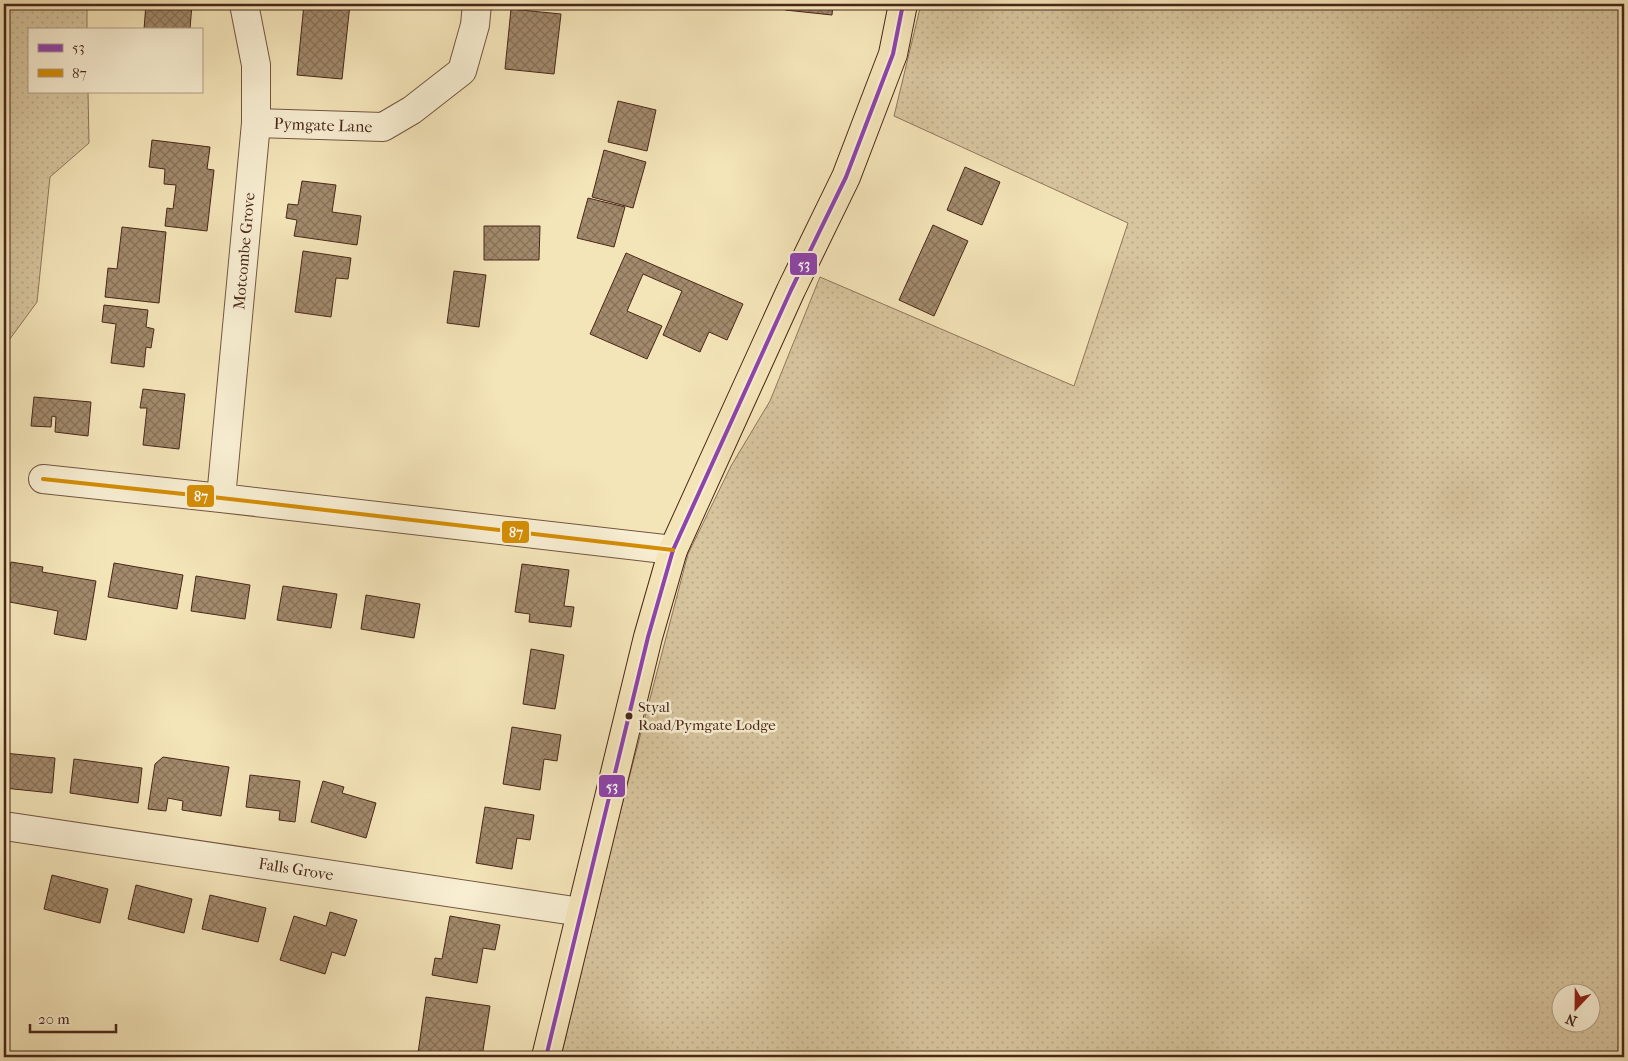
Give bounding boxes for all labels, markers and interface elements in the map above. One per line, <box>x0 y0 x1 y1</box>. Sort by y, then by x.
legend <box>28 28 202 92</box>
text: 53 <box>72 38 85 56</box>
text: 87 <box>72 64 87 82</box>
street label: Pymgate Lane <box>273 114 373 136</box>
street label: Motcombe Grove <box>229 191 259 310</box>
line badge: 53 <box>789 252 818 276</box>
text: 53 <box>798 256 810 273</box>
line badge: 87 <box>186 484 215 508</box>
text: 87 <box>194 488 208 505</box>
line badge: 87 <box>501 520 530 544</box>
text: 87 <box>509 524 523 541</box>
place label: Styal Road/Pymgate Lodge <box>638 698 776 734</box>
marker: Styal Road/Pymgate Lodge <box>624 711 634 721</box>
line badge: 53 <box>598 774 626 798</box>
text: 53 <box>606 778 618 795</box>
street label: Falls Grove <box>257 854 335 884</box>
north arrow <box>1550 984 1600 1034</box>
scale bar <box>30 1001 116 1033</box>
text: 20 m <box>38 1010 70 1028</box>
text: N <box>1563 1010 1579 1029</box>

